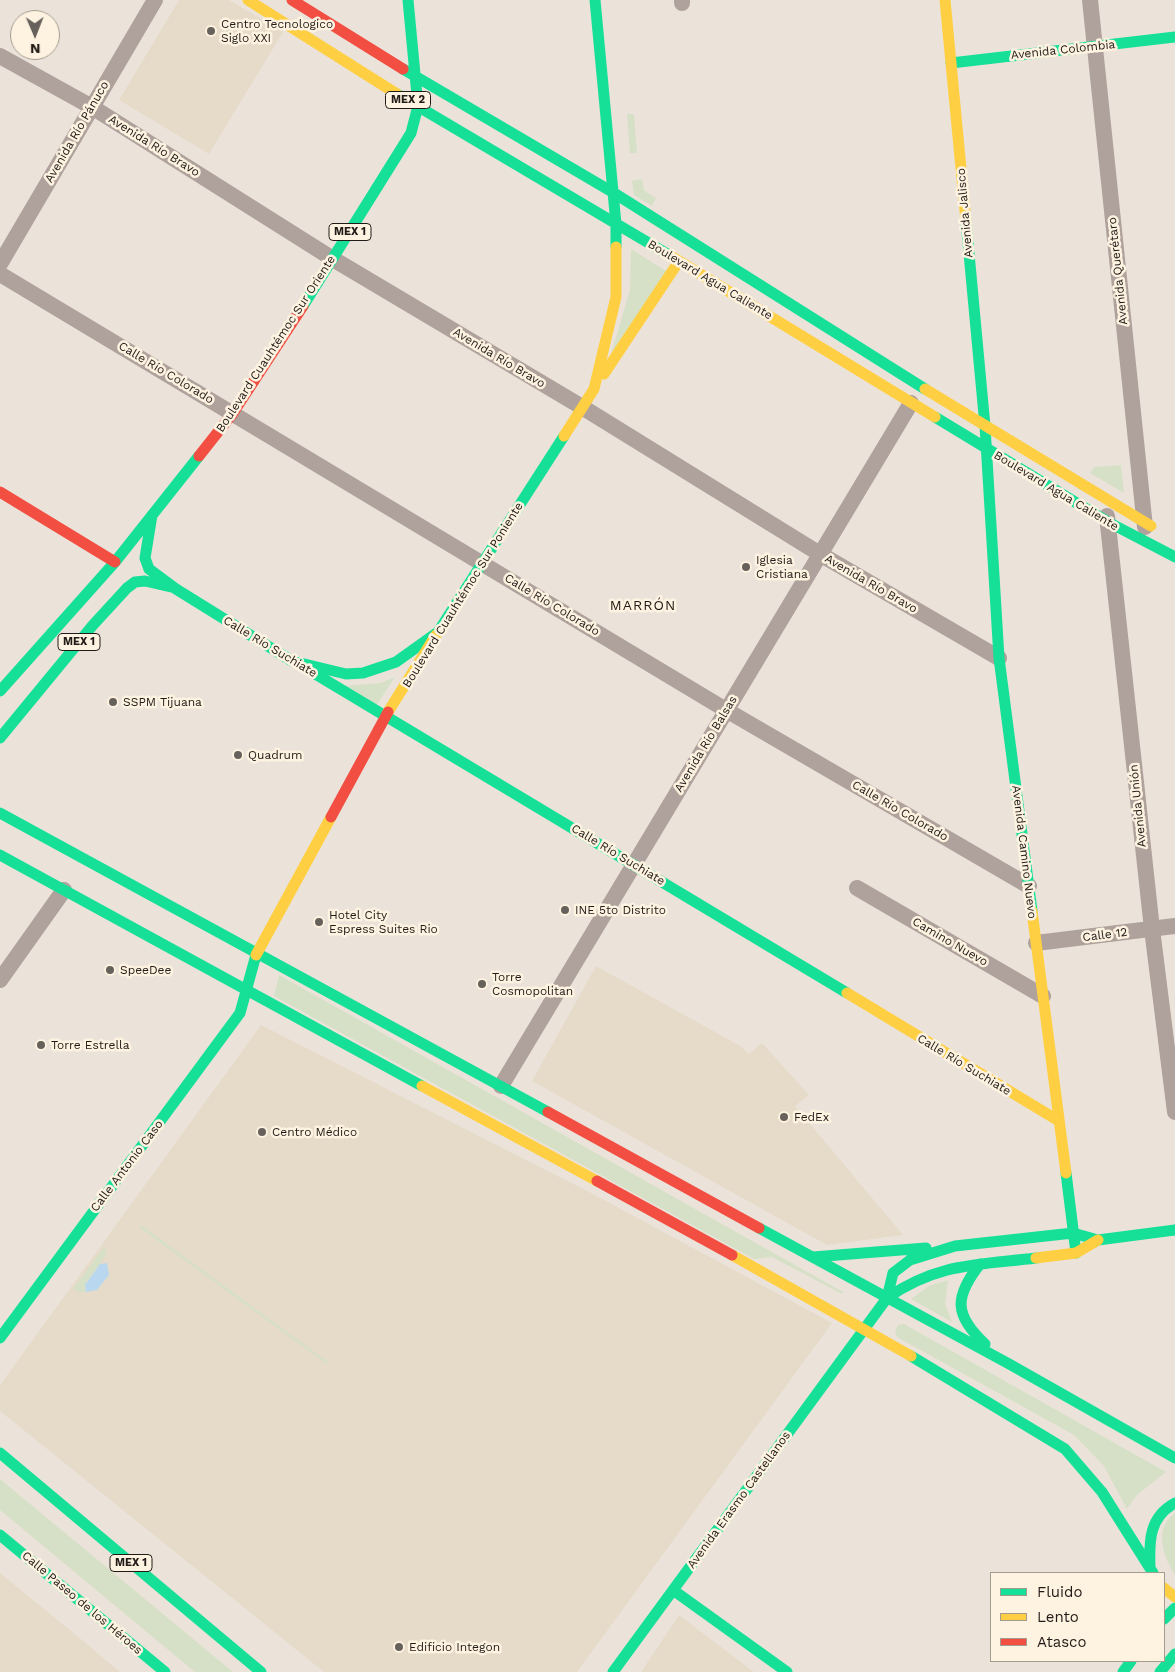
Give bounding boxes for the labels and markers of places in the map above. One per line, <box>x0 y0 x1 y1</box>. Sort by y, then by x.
place label: Centro Tecnologico Siglo XXI <box>221 17 333 45</box>
marker: Centro Tecnologico Siglo XXI <box>205 25 217 37</box>
place label: Iglesia Cristiana <box>756 553 808 581</box>
marker: Iglesia Cristiana <box>740 561 752 573</box>
place label: SSPM Tijuana <box>123 695 202 709</box>
marker: SSPM Tijuana <box>107 696 119 708</box>
place label: Quadrum <box>248 748 302 762</box>
marker: Quadrum <box>232 749 244 761</box>
place label: INE 5to Distrito <box>575 903 666 917</box>
marker: INE 5to Distrito <box>559 904 571 916</box>
place label: Hotel City Espress Suites Rio <box>329 908 438 936</box>
marker: Hotel City Espress Suites Rio <box>313 916 325 928</box>
place label: SpeeDee <box>120 963 171 977</box>
marker: SpeeDee <box>104 964 116 976</box>
place label: Torre Cosmopolitan <box>492 970 573 998</box>
marker: Torre Cosmopolitan <box>476 978 488 990</box>
place label: Torre Estrella <box>51 1038 130 1052</box>
marker: Torre Estrella <box>35 1039 47 1051</box>
place label: FedEx <box>794 1110 829 1124</box>
marker: FedEx <box>778 1111 790 1123</box>
place label: Centro Médico <box>272 1125 357 1139</box>
marker: Centro Médico <box>256 1126 268 1138</box>
place label: Edificio Integon <box>409 1640 500 1654</box>
marker: Edificio Integon <box>393 1641 405 1653</box>

